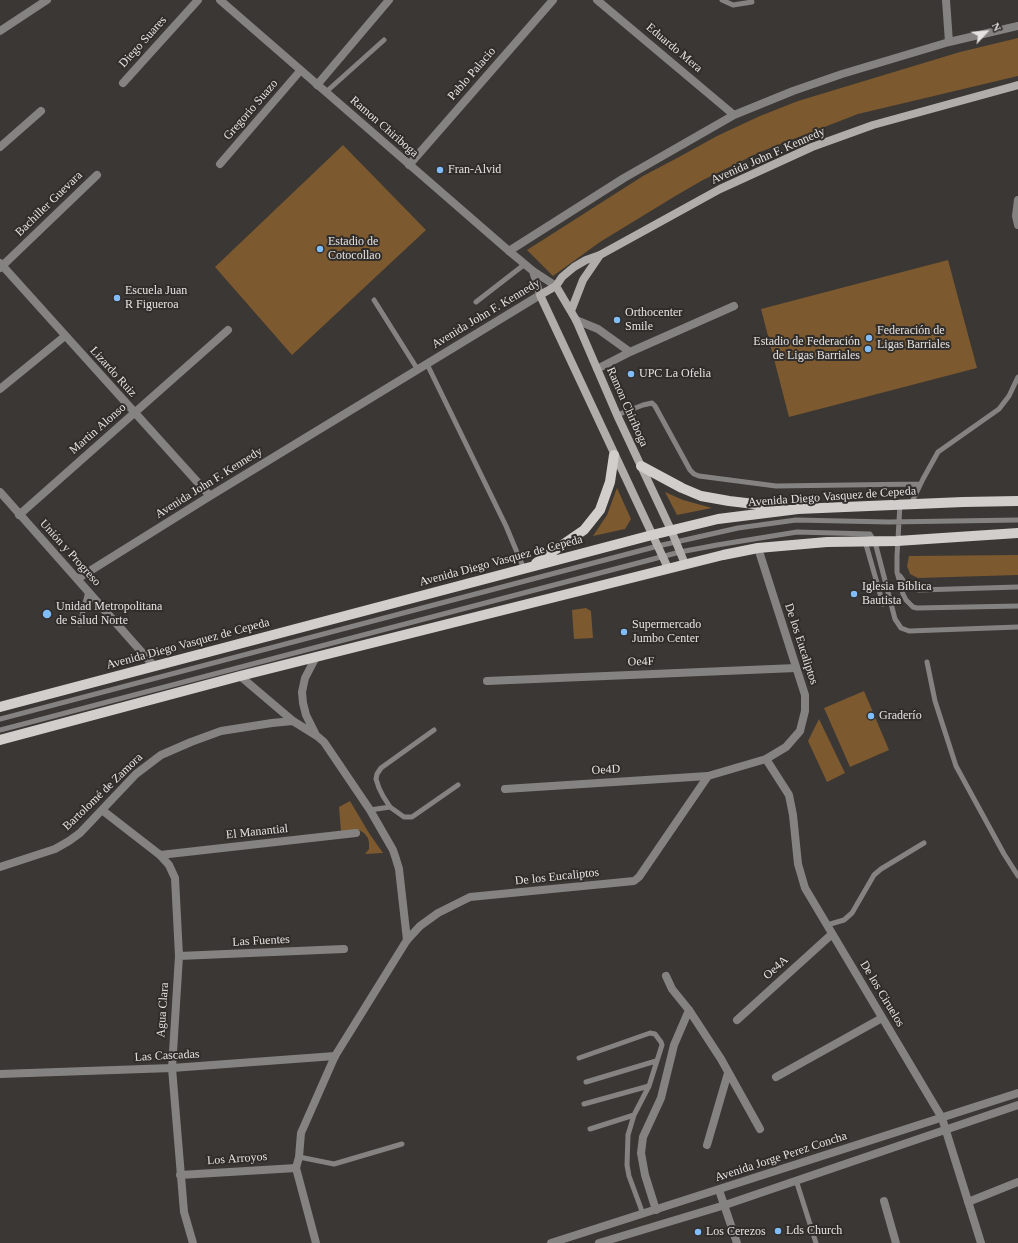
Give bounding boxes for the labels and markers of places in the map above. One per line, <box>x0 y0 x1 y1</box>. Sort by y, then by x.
place label: Fran-Alvid <box>448 163 501 177</box>
marker: Fran-Alvid <box>435 165 445 175</box>
place label: Estadio de Cotocollao <box>328 235 381 263</box>
marker: Estadio de Cotocollao <box>315 244 325 254</box>
place label: Escuela Juan R Figueroa <box>125 284 187 312</box>
marker: Escuela Juan R Figueroa <box>112 293 122 303</box>
place label: Orthocenter Smile <box>625 306 682 334</box>
marker: Orthocenter Smile <box>612 315 622 325</box>
place label: Federación de Ligas Barriales <box>877 324 950 352</box>
marker: Federación de Ligas Barriales <box>864 333 874 343</box>
place label: Estadio de Federación de Ligas Barriales <box>753 335 860 363</box>
marker: Estadio de Federación de Ligas Barriales <box>863 344 873 354</box>
place label: UPC La Ofelia <box>639 367 711 381</box>
marker: UPC La Ofelia <box>626 369 636 379</box>
place label: Iglesia Bíblica Bautista <box>862 580 932 608</box>
marker: Iglesia Bíblica Bautista <box>849 589 859 599</box>
place label: Unidad Metropolitana de Salud Norte <box>56 600 162 628</box>
marker: Unidad Metropolitana de Salud Norte <box>41 608 53 620</box>
place label: Supermercado Jumbo Center <box>632 618 701 646</box>
marker: Supermercado Jumbo Center <box>619 627 629 637</box>
place label: Graderío <box>879 709 922 723</box>
marker: Graderío <box>866 711 876 721</box>
place label: Lds Church <box>786 1224 842 1238</box>
place label: Los Cerezos <box>706 1225 766 1239</box>
marker: Lds Church <box>773 1226 783 1236</box>
marker: Los Cerezos <box>693 1227 703 1237</box>

